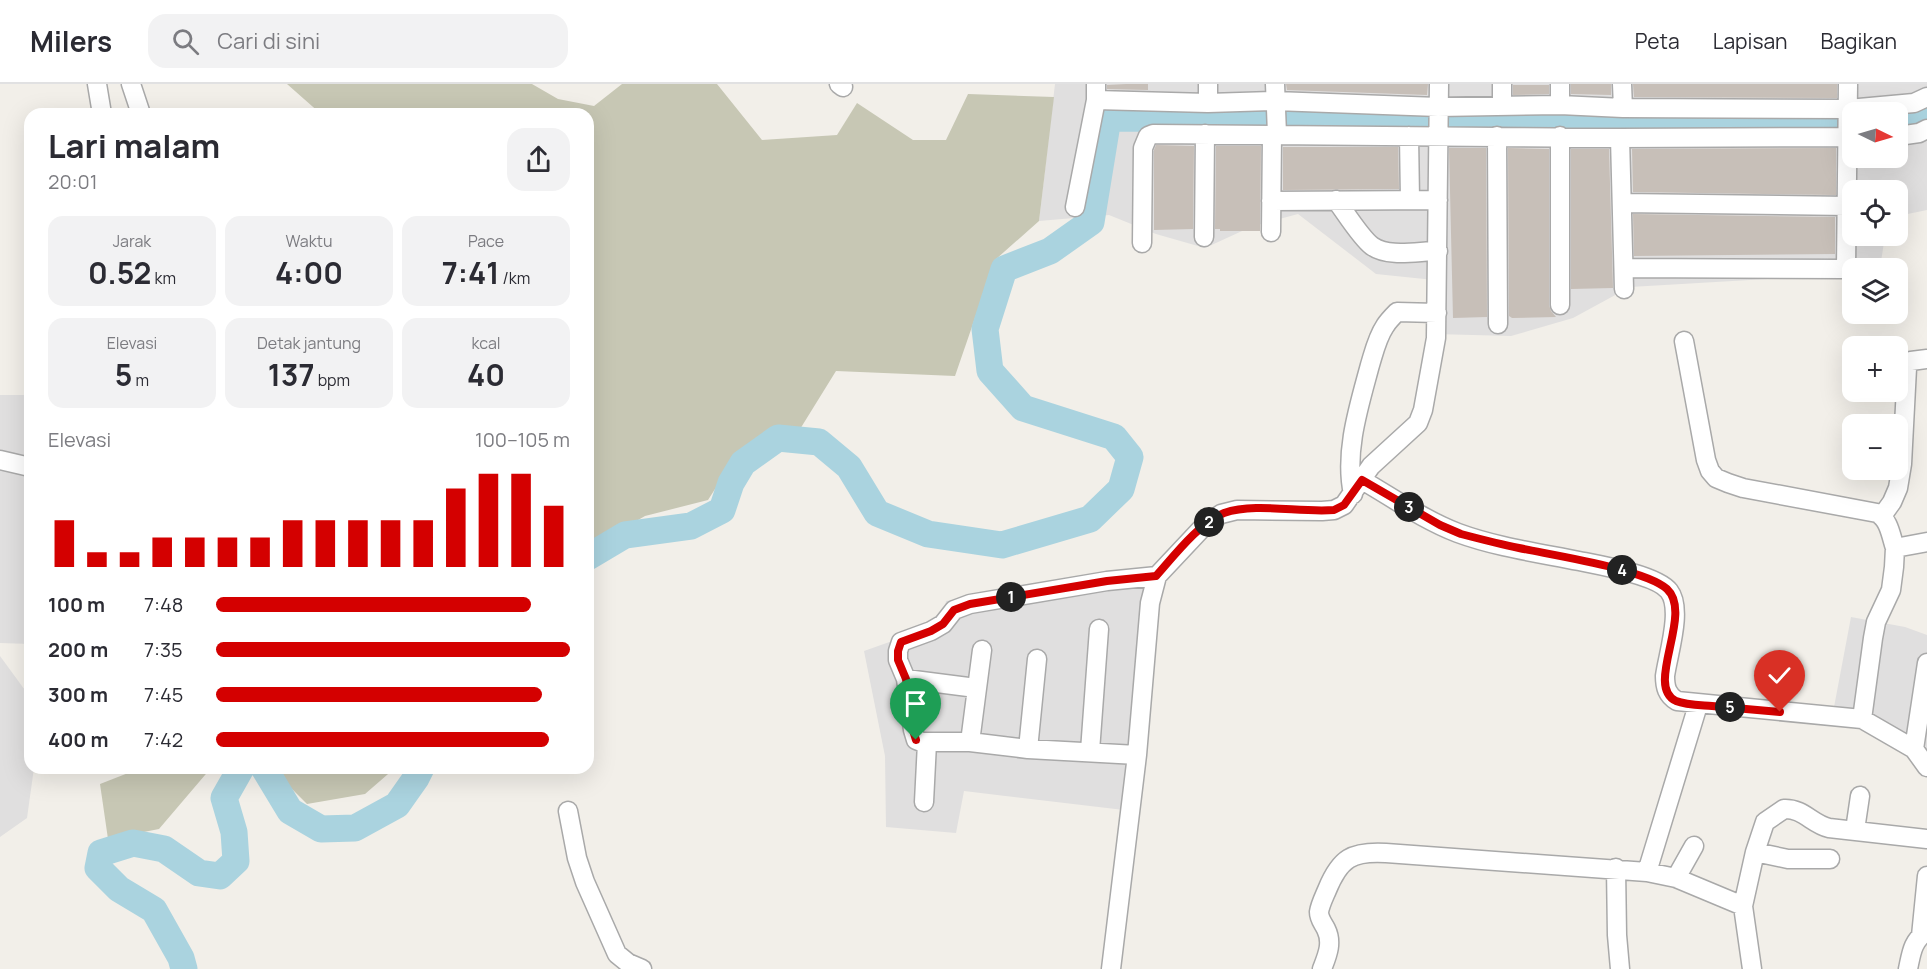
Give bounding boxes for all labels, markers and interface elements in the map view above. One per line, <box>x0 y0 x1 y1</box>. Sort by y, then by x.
search box <box>148 14 568 68</box>
text: Milers <box>30 22 112 60</box>
icon: search <box>169 25 202 58</box>
text: Cari di sini <box>217 26 320 56</box>
text: Peta <box>1635 27 1680 55</box>
text: Lapisan <box>1713 27 1788 55</box>
text: Bagikan <box>1821 27 1897 55</box>
north arrow <box>1842 102 1908 168</box>
map controls <box>1842 102 1908 480</box>
text: Lari malam <box>48 123 220 168</box>
button: share <box>507 128 570 191</box>
text: 20:01 <box>48 168 98 195</box>
button: locate <box>1842 180 1908 246</box>
text: Jarak <box>113 230 151 252</box>
text: Waktu <box>286 230 332 252</box>
text: Pace <box>468 230 504 252</box>
text: 0.52 <box>88 252 151 293</box>
text: 4:00 <box>275 252 343 293</box>
text: 7:41 <box>442 252 499 293</box>
button: layers <box>1842 258 1908 324</box>
text: km <box>151 267 176 289</box>
text: /km <box>499 267 530 289</box>
text: Elevasi <box>107 332 157 354</box>
text: Detak jantung <box>257 332 361 354</box>
text: kcal <box>471 332 501 354</box>
button: + <box>1842 336 1908 402</box>
text: 5 <box>115 354 132 395</box>
text: 137 <box>268 354 314 395</box>
text: 40 <box>467 354 505 395</box>
text: m <box>132 369 149 391</box>
text: bpm <box>314 369 350 391</box>
button: − <box>1842 414 1908 480</box>
text: Elevasi <box>48 426 111 453</box>
text: 100–105 m <box>475 426 570 453</box>
pin: 3 <box>1394 492 1424 522</box>
text: 3 <box>1404 496 1414 518</box>
pin: 2 <box>1194 507 1224 537</box>
text: 2 <box>1204 511 1214 533</box>
pin: 4 <box>1607 555 1637 585</box>
text: 4 <box>1617 559 1627 581</box>
pin: 1 <box>996 582 1026 612</box>
text: 1 <box>1007 586 1015 608</box>
text: 100 m <box>48 591 105 618</box>
text: 7:48 <box>144 591 183 618</box>
text: 200 m <box>48 636 108 663</box>
text: 7:35 <box>144 636 183 663</box>
pin <box>1754 650 1805 712</box>
icon: check <box>1763 659 1796 692</box>
pin <box>890 678 941 740</box>
text: 300 m <box>48 681 108 708</box>
text: 7:45 <box>144 681 183 708</box>
icon: arrive <box>899 687 932 720</box>
pin: 5 <box>1715 692 1745 722</box>
text: 5 <box>1725 696 1735 718</box>
text: 400 m <box>48 726 108 753</box>
text: 7:42 <box>144 726 183 753</box>

